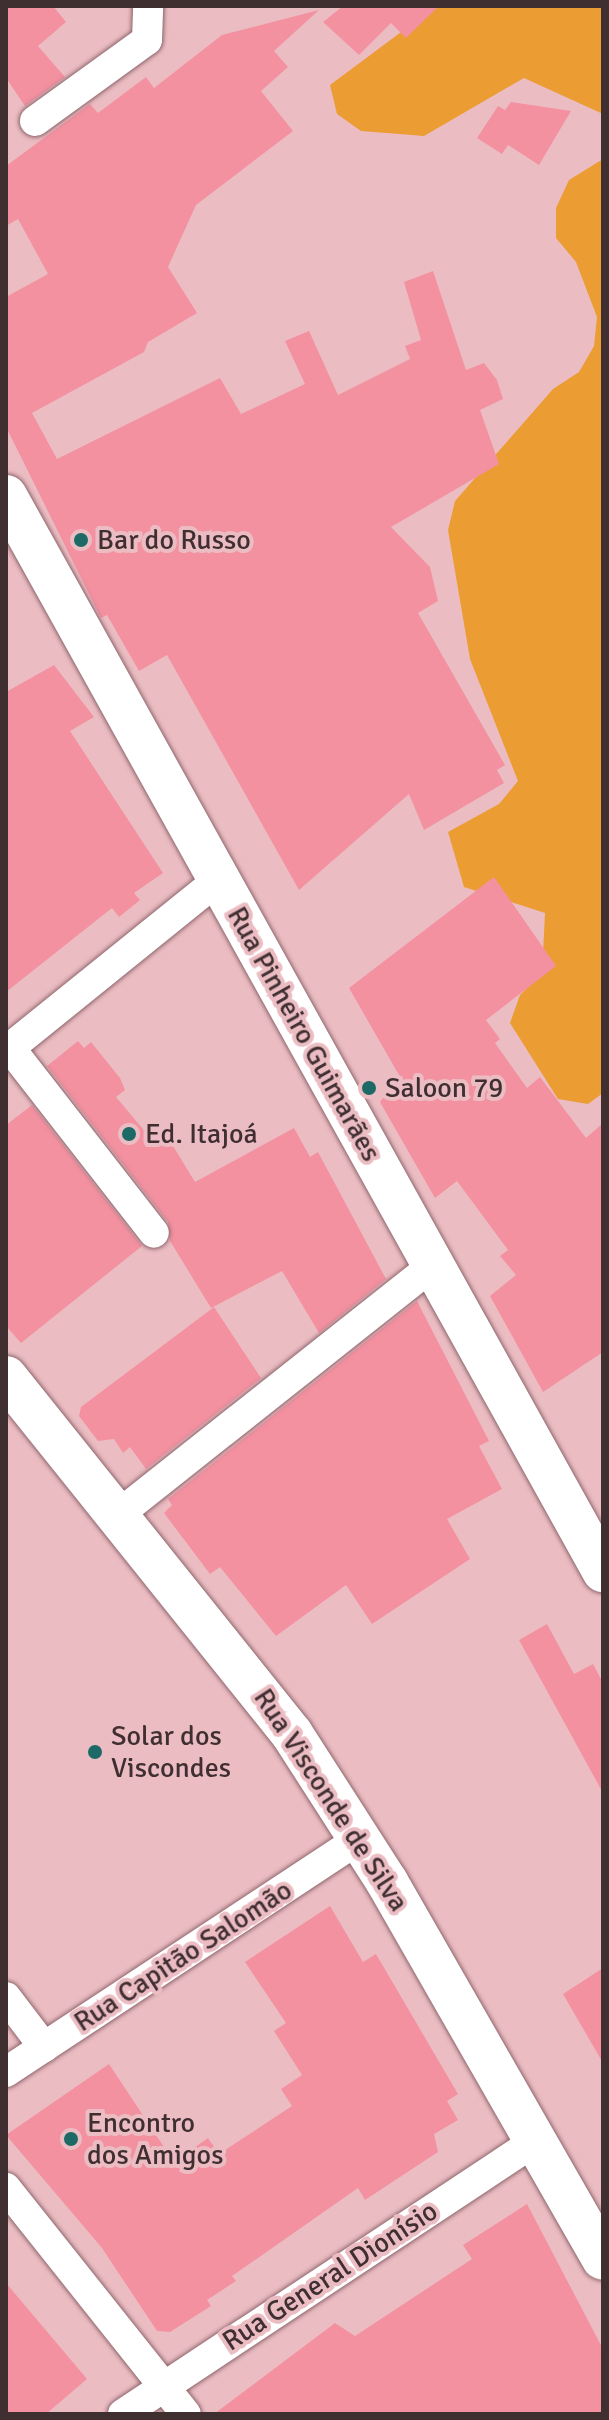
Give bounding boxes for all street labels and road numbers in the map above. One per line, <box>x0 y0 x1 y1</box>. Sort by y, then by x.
street label: Rua Pinheiro Guimarães <box>220 901 388 1167</box>
street label: Rua Visconde de Silva <box>246 1682 416 1918</box>
street label: Rua Capitão Salomão <box>68 1873 298 2039</box>
street label: Rua General Dionísio <box>216 2194 444 2358</box>

